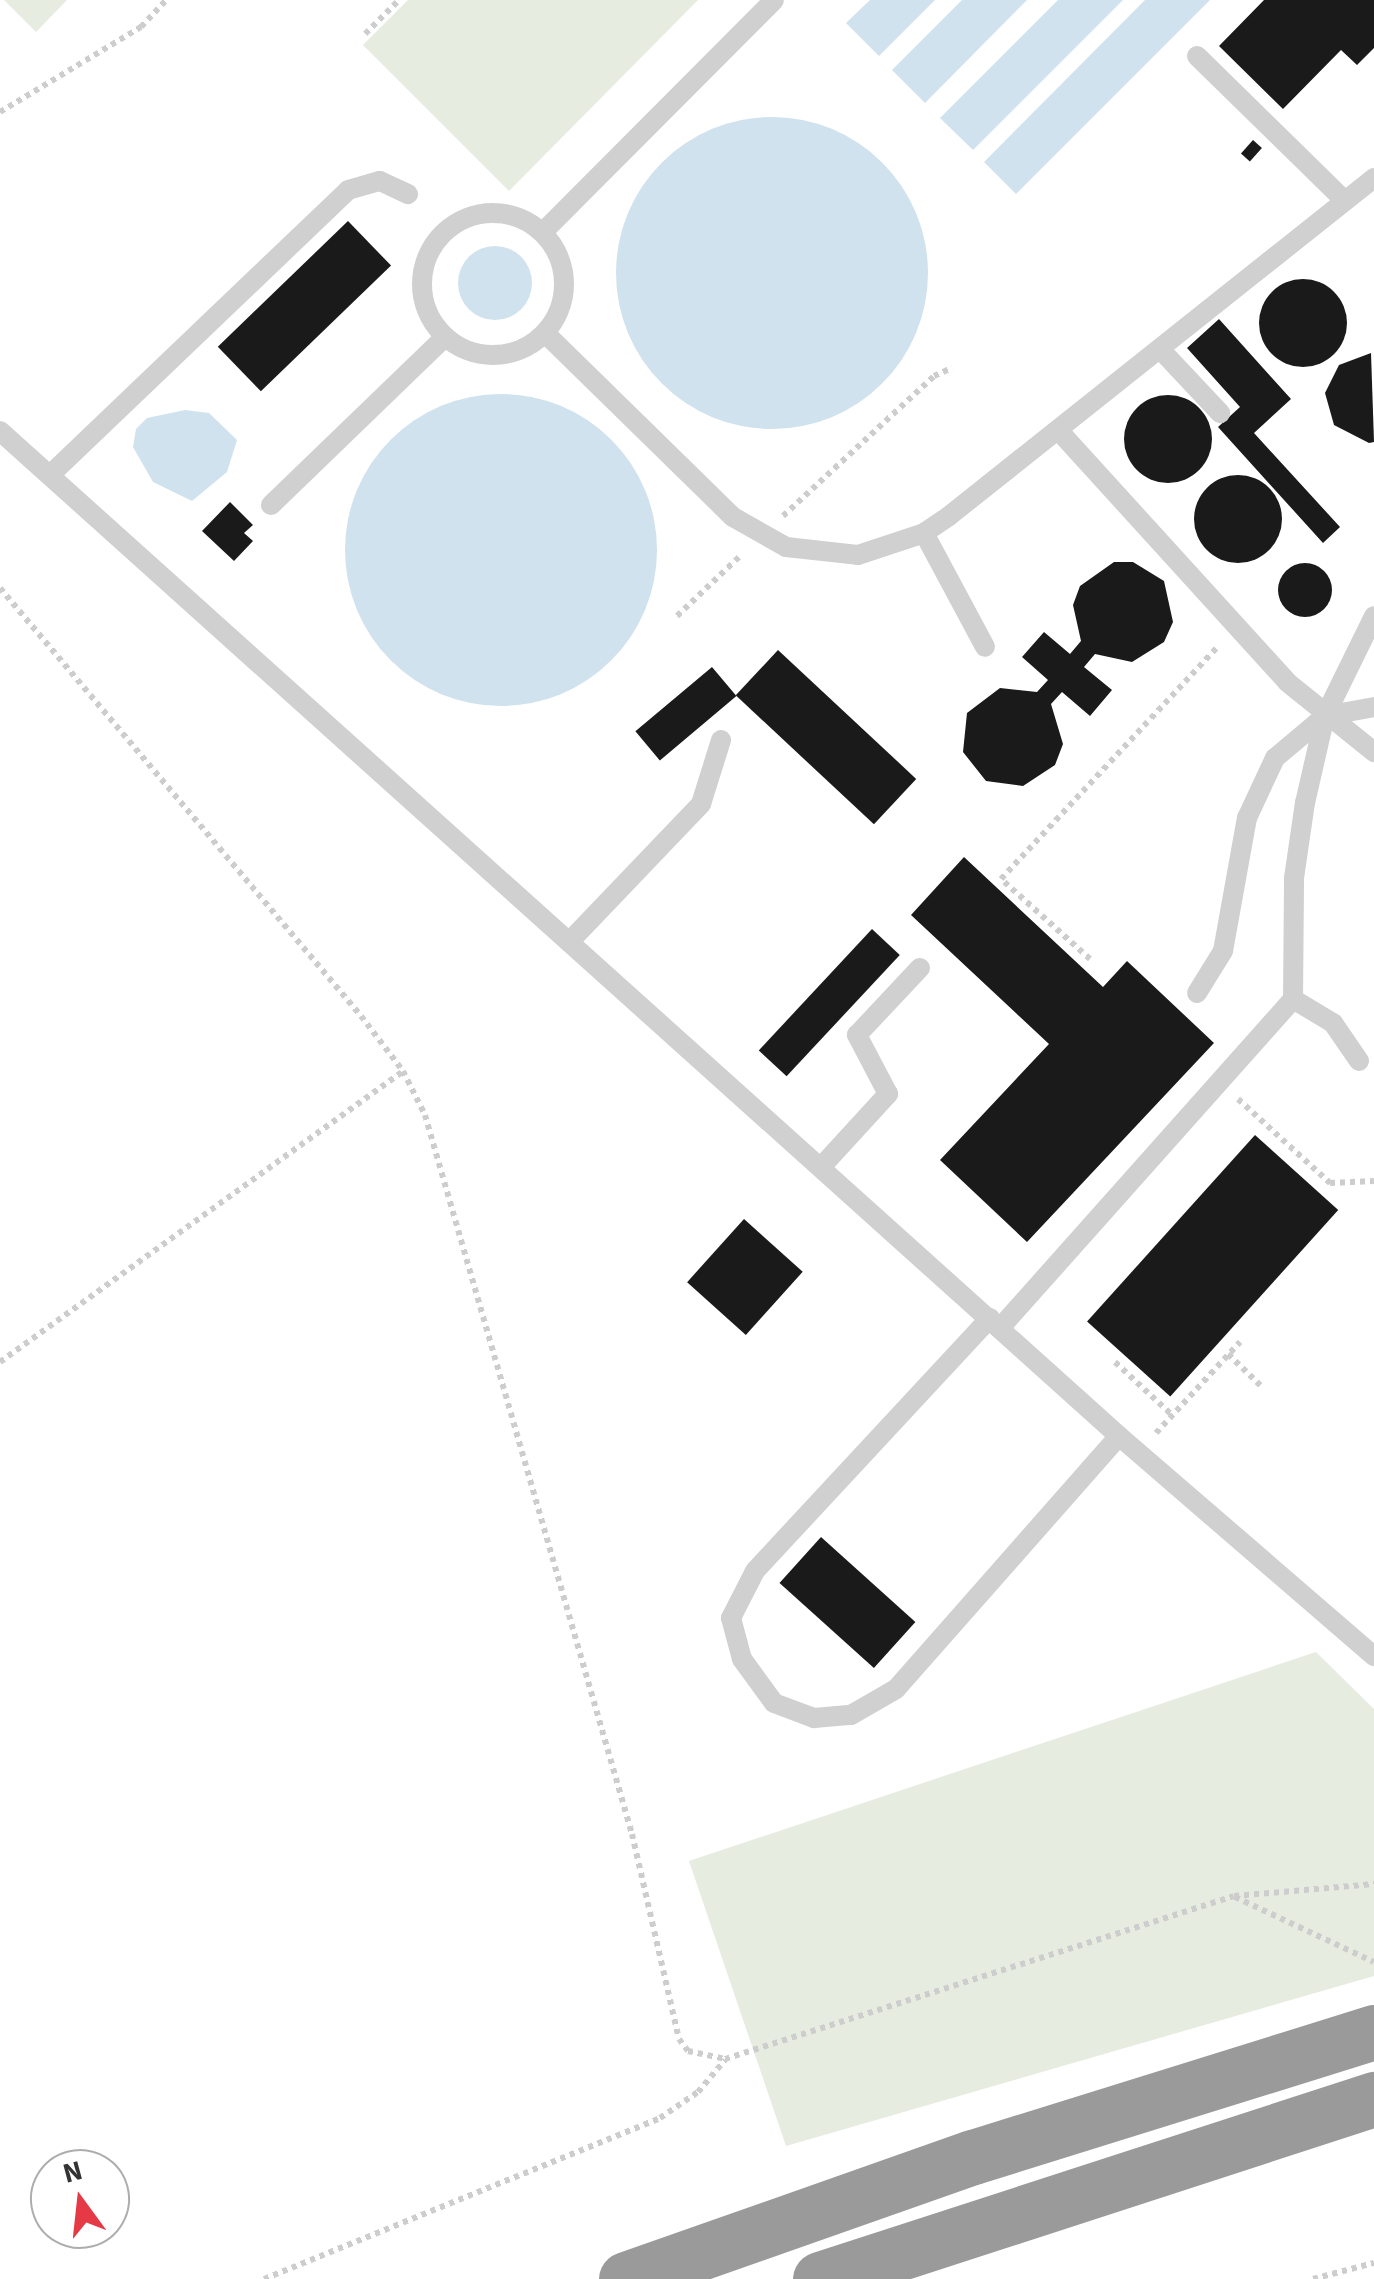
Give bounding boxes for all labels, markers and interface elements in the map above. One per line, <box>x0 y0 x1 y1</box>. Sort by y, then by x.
north arrow <box>30 2149 130 2249</box>
text: N <box>59 2150 87 2194</box>

